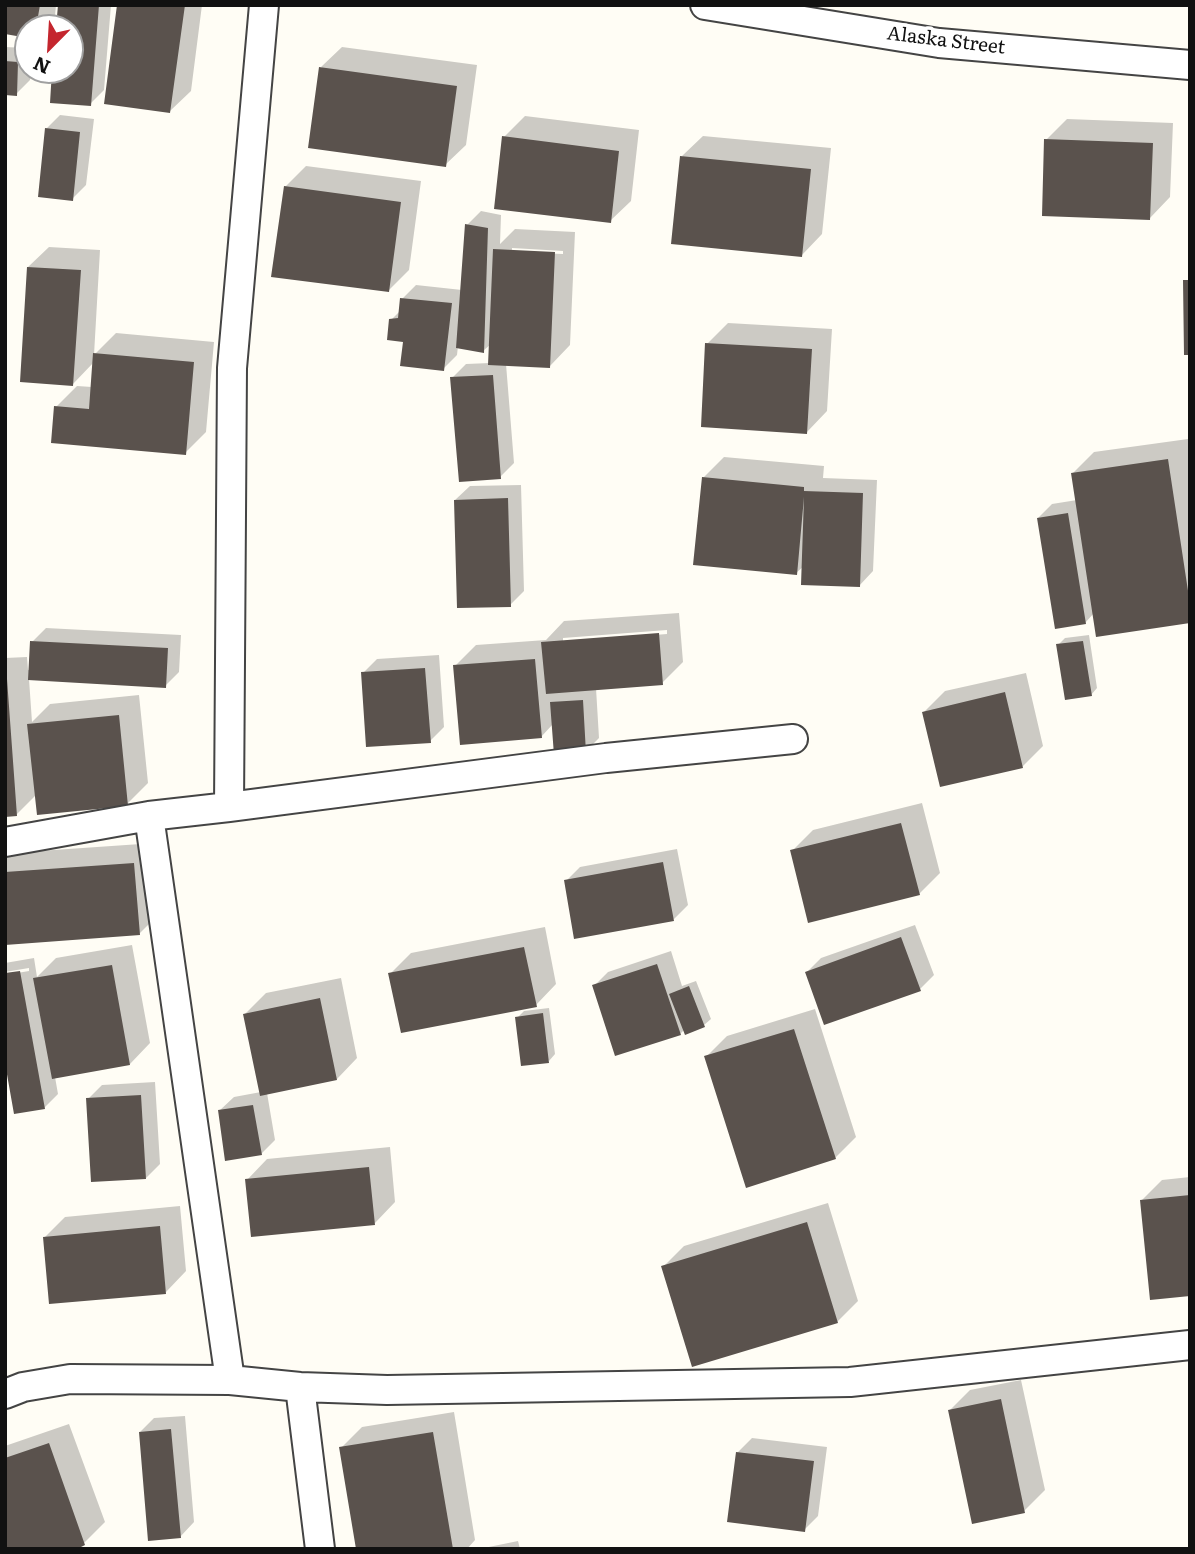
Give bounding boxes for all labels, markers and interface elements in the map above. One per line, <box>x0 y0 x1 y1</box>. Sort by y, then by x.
north arrow <box>14 14 84 84</box>
street label: Alaska Street <box>886 22 1006 60</box>
text: N <box>28 50 54 82</box>

